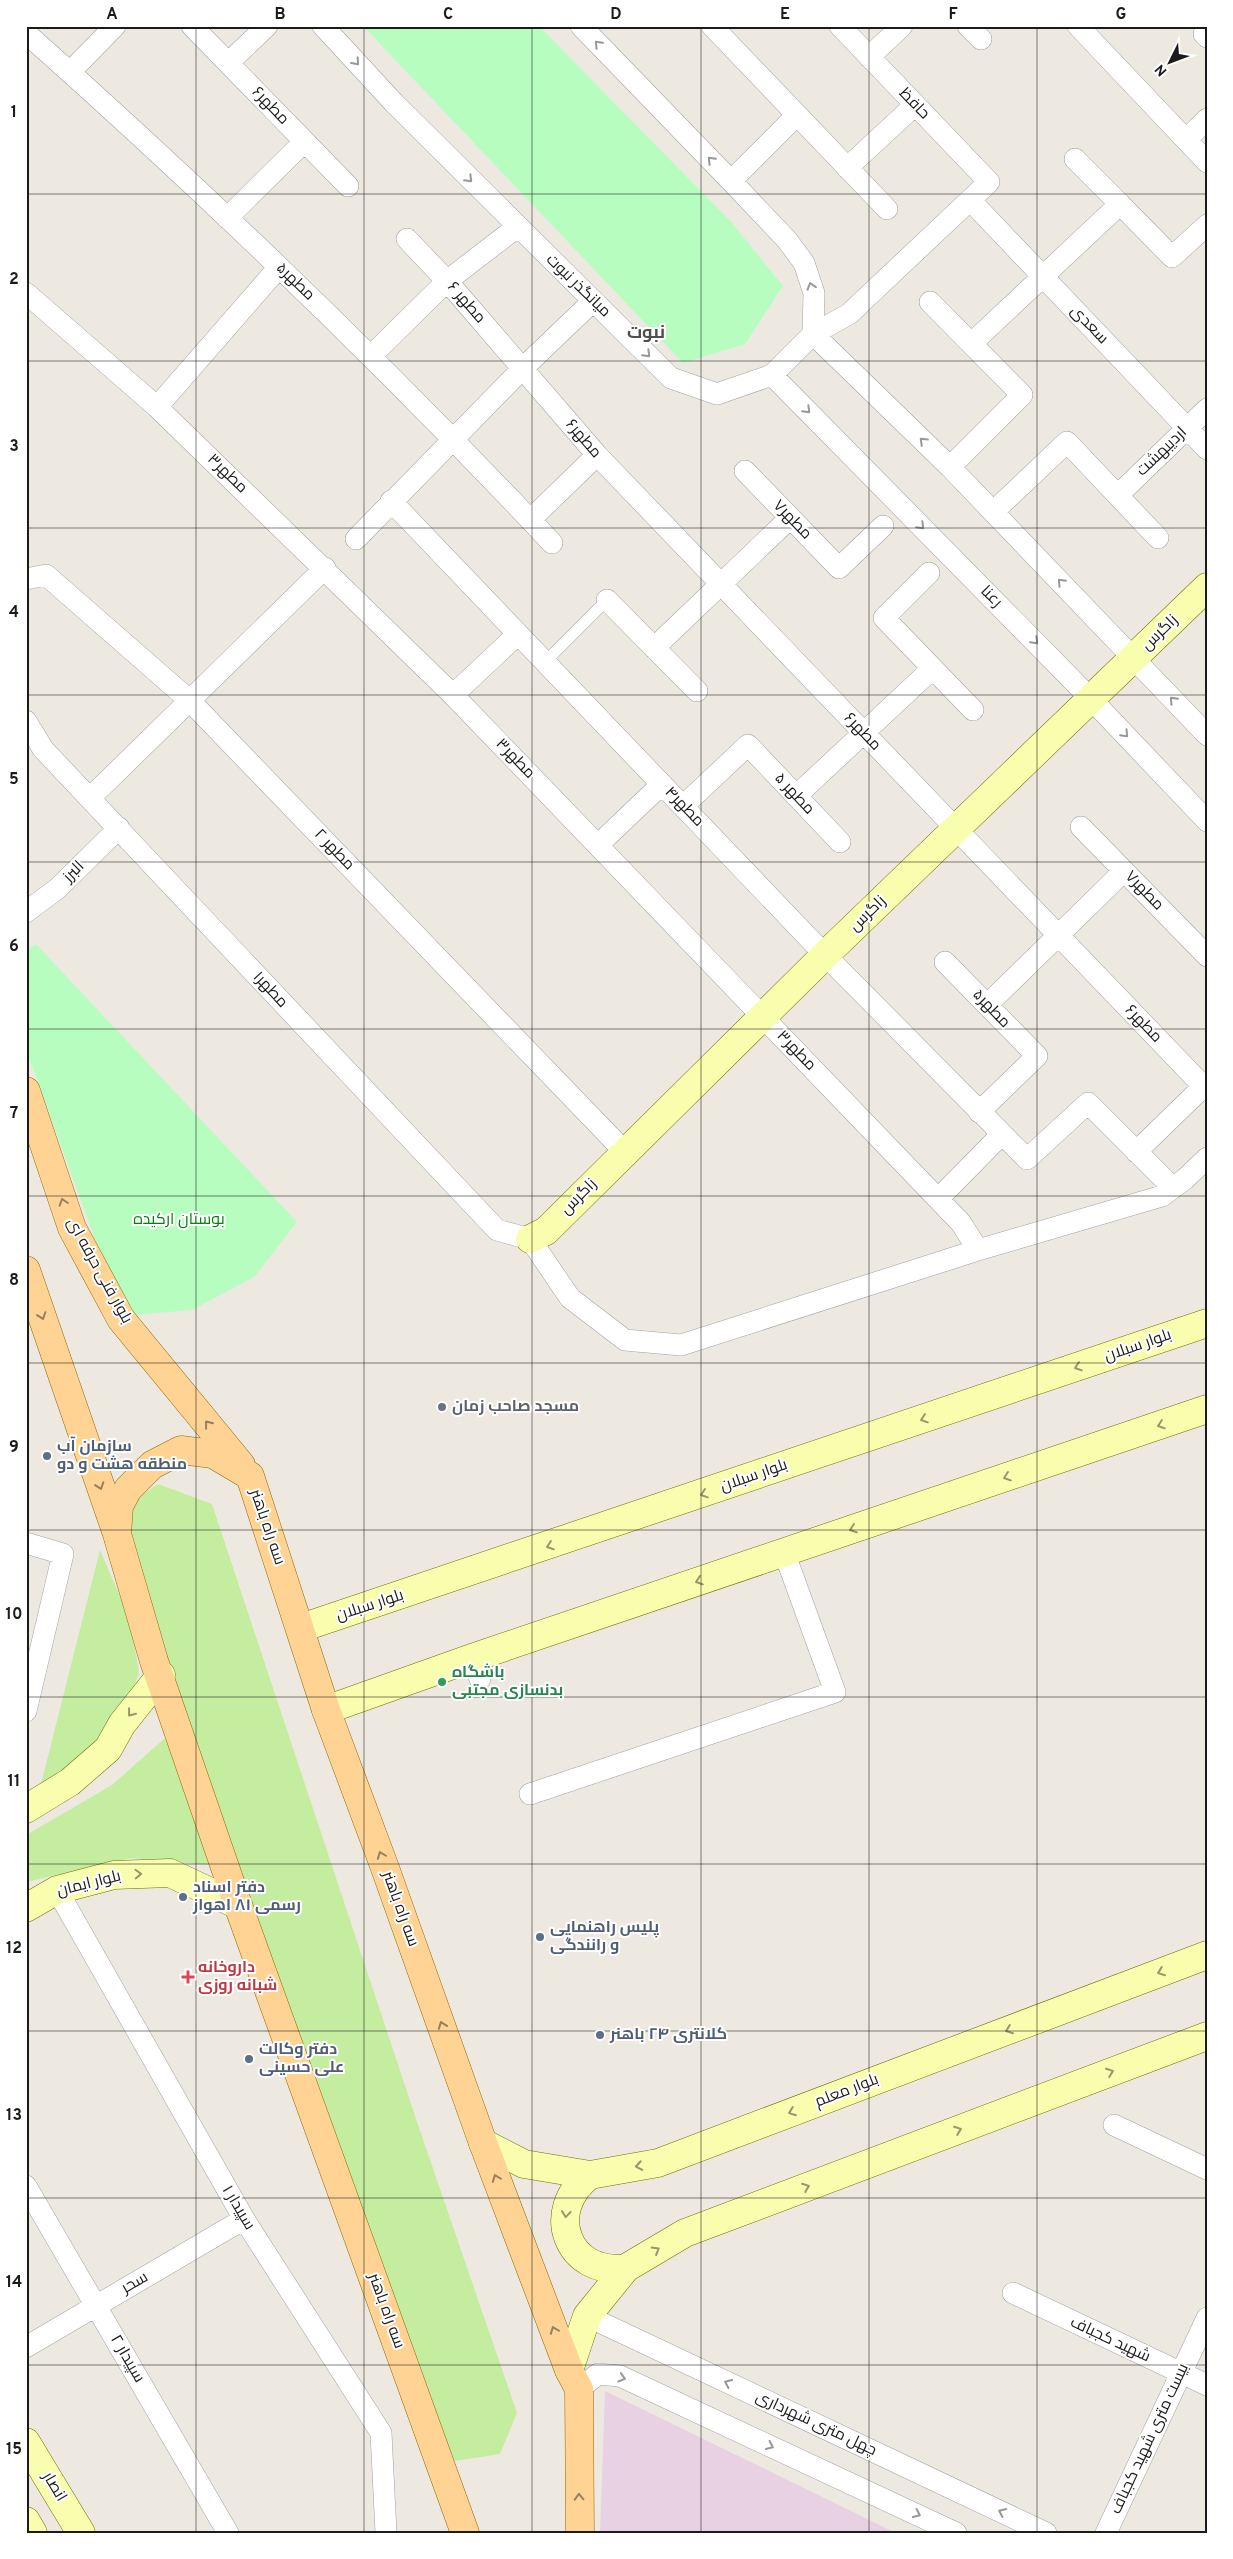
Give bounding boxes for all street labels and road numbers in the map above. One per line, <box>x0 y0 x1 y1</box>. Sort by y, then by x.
street label: مطهر۶ <box>247 83 293 129</box>
street label: حافظ <box>894 84 934 124</box>
street label: میانگذر نبوت <box>541 250 615 322</box>
street label: مطهر۵ <box>271 259 319 305</box>
street label: مطهر ۶ <box>442 278 490 328</box>
street label: سعدی <box>1066 301 1112 349</box>
street label: مطهر۶ <box>561 415 605 463</box>
street label: اردیبهشت <box>1133 423 1191 481</box>
street label: مطهر۳ <box>203 450 251 498</box>
street label: مطهر۷ <box>768 496 816 544</box>
street label: رعنا <box>976 582 1006 612</box>
street label: زاگرس <box>1137 611 1183 655</box>
street label: مطهر۶ <box>839 709 885 755</box>
street label: مطهر۳ <box>491 735 539 783</box>
street label: مطهر ۵ <box>770 769 818 819</box>
street label: مطهر۴ <box>660 783 708 831</box>
street label: مطهر ۲ <box>309 825 359 875</box>
street label: البرز <box>58 857 89 888</box>
street label: مطهر۷ <box>1120 867 1168 915</box>
street label: زاگرس <box>845 892 891 936</box>
street label: مطهر۱ <box>248 968 292 1012</box>
street label: مطهر۵ <box>968 985 1014 1033</box>
street label: مطهر۶ <box>1120 1001 1166 1047</box>
street label: مطهر۳ <box>772 1027 820 1075</box>
street label: زاگرس <box>557 1175 601 1219</box>
street label: بلوار فنی حرفه ای <box>62 1215 136 1327</box>
street label: بلوار سبلان <box>1102 1325 1174 1367</box>
street label: بلوار سبلان <box>718 1455 790 1497</box>
street label: سه راه باهنر <box>244 1485 289 1568</box>
street label: بلوار سبلان <box>334 1586 406 1626</box>
street label: بلوار ایمان <box>55 1866 123 1902</box>
street label: سه راه باهنر <box>377 1867 423 1950</box>
street label: بلوار معلم <box>812 2070 882 2112</box>
street label: سپیدار ۱ <box>217 2182 259 2234</box>
street label: سحر <box>117 2267 152 2299</box>
street label: سه راه باهنر <box>363 2269 409 2352</box>
street label: شهید کجباف <box>1067 2313 1153 2367</box>
street label: سپیدار ۲ <box>105 2332 149 2386</box>
street label: بیست متری شهید کجباف <box>1106 2361 1194 2517</box>
street label: چهل متری شهرداری <box>752 2387 880 2461</box>
street label: انصار <box>37 2468 71 2506</box>

